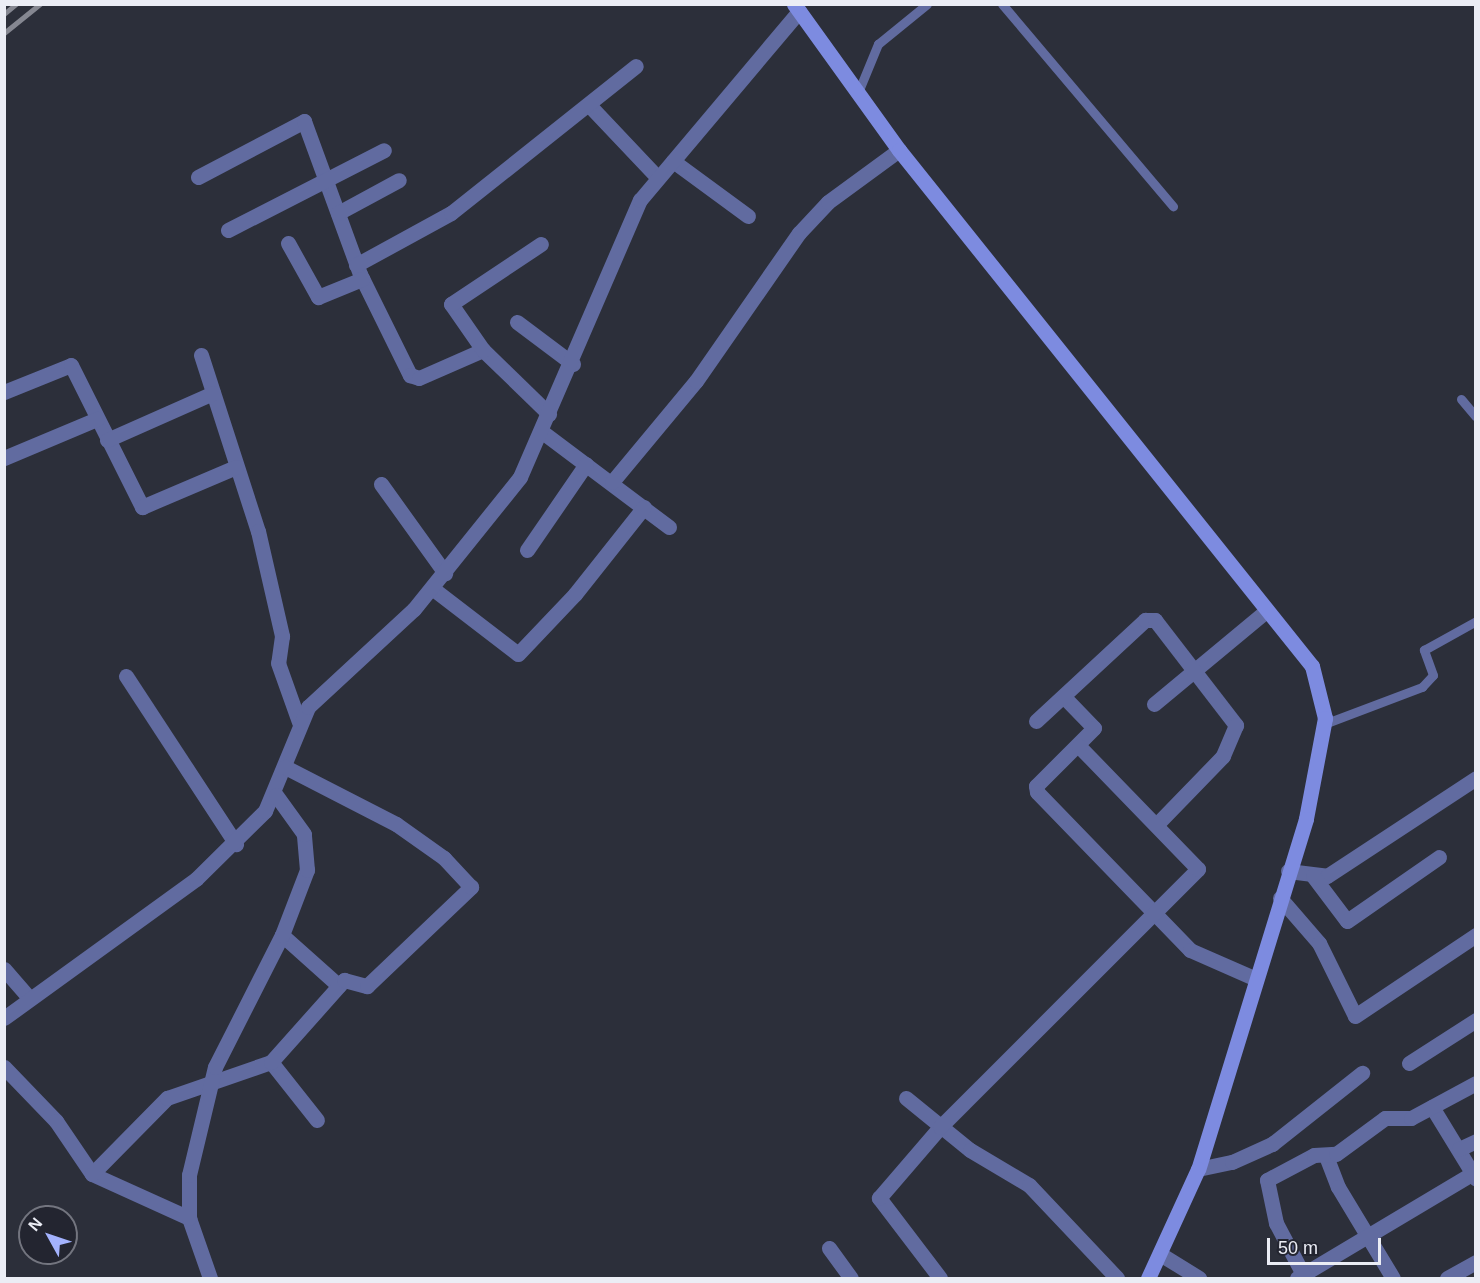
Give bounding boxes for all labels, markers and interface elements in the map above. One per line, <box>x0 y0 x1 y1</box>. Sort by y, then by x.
north arrow <box>18 1205 78 1265</box>
text: N <box>25 1215 46 1234</box>
scale bar <box>1270 1226 1384 1264</box>
text: 50 m <box>1278 1238 1318 1258</box>

